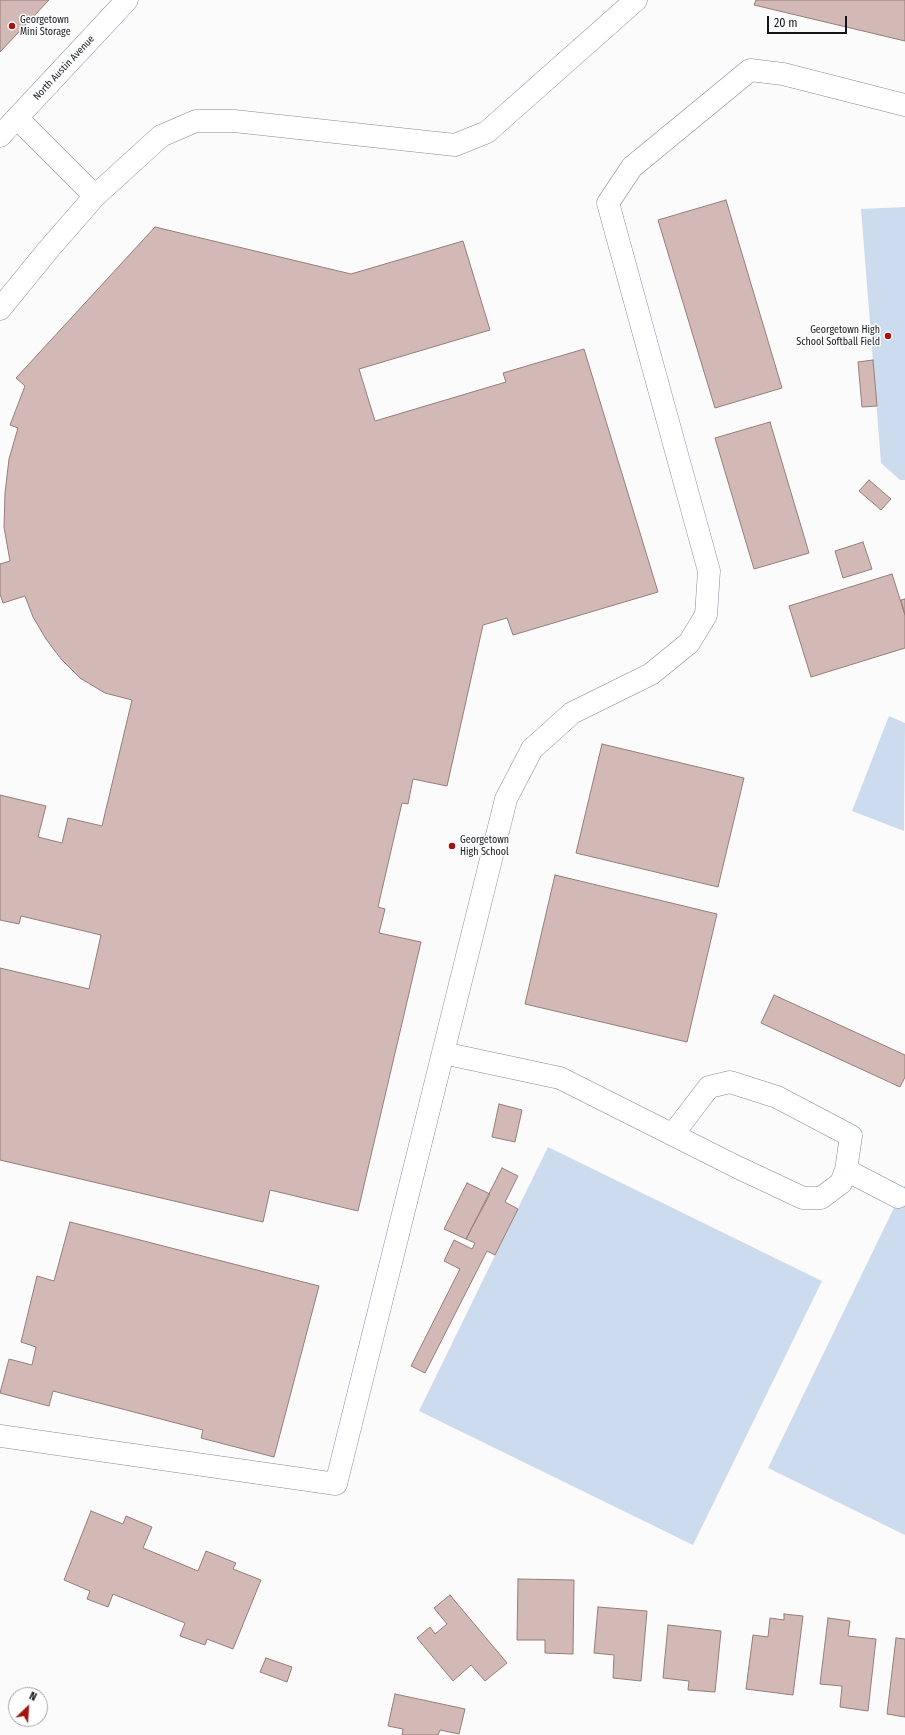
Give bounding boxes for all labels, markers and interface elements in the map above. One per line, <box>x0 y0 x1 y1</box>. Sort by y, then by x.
scale bar <box>769 8 849 34</box>
place label: Georgetown Mini Storage <box>20 14 71 38</box>
text: 20 m <box>774 16 798 30</box>
marker: Georgetown Mini Storage <box>7 21 17 31</box>
street label: North Austin Avenue <box>31 33 97 103</box>
place label: Georgetown High School Softball Field <box>796 324 880 348</box>
marker: Georgetown High School Softball Field <box>883 331 893 341</box>
place label: Georgetown High School <box>460 834 509 858</box>
marker: Georgetown High School <box>447 841 457 851</box>
north arrow <box>8 1687 48 1727</box>
text: N <box>27 1689 39 1704</box>

